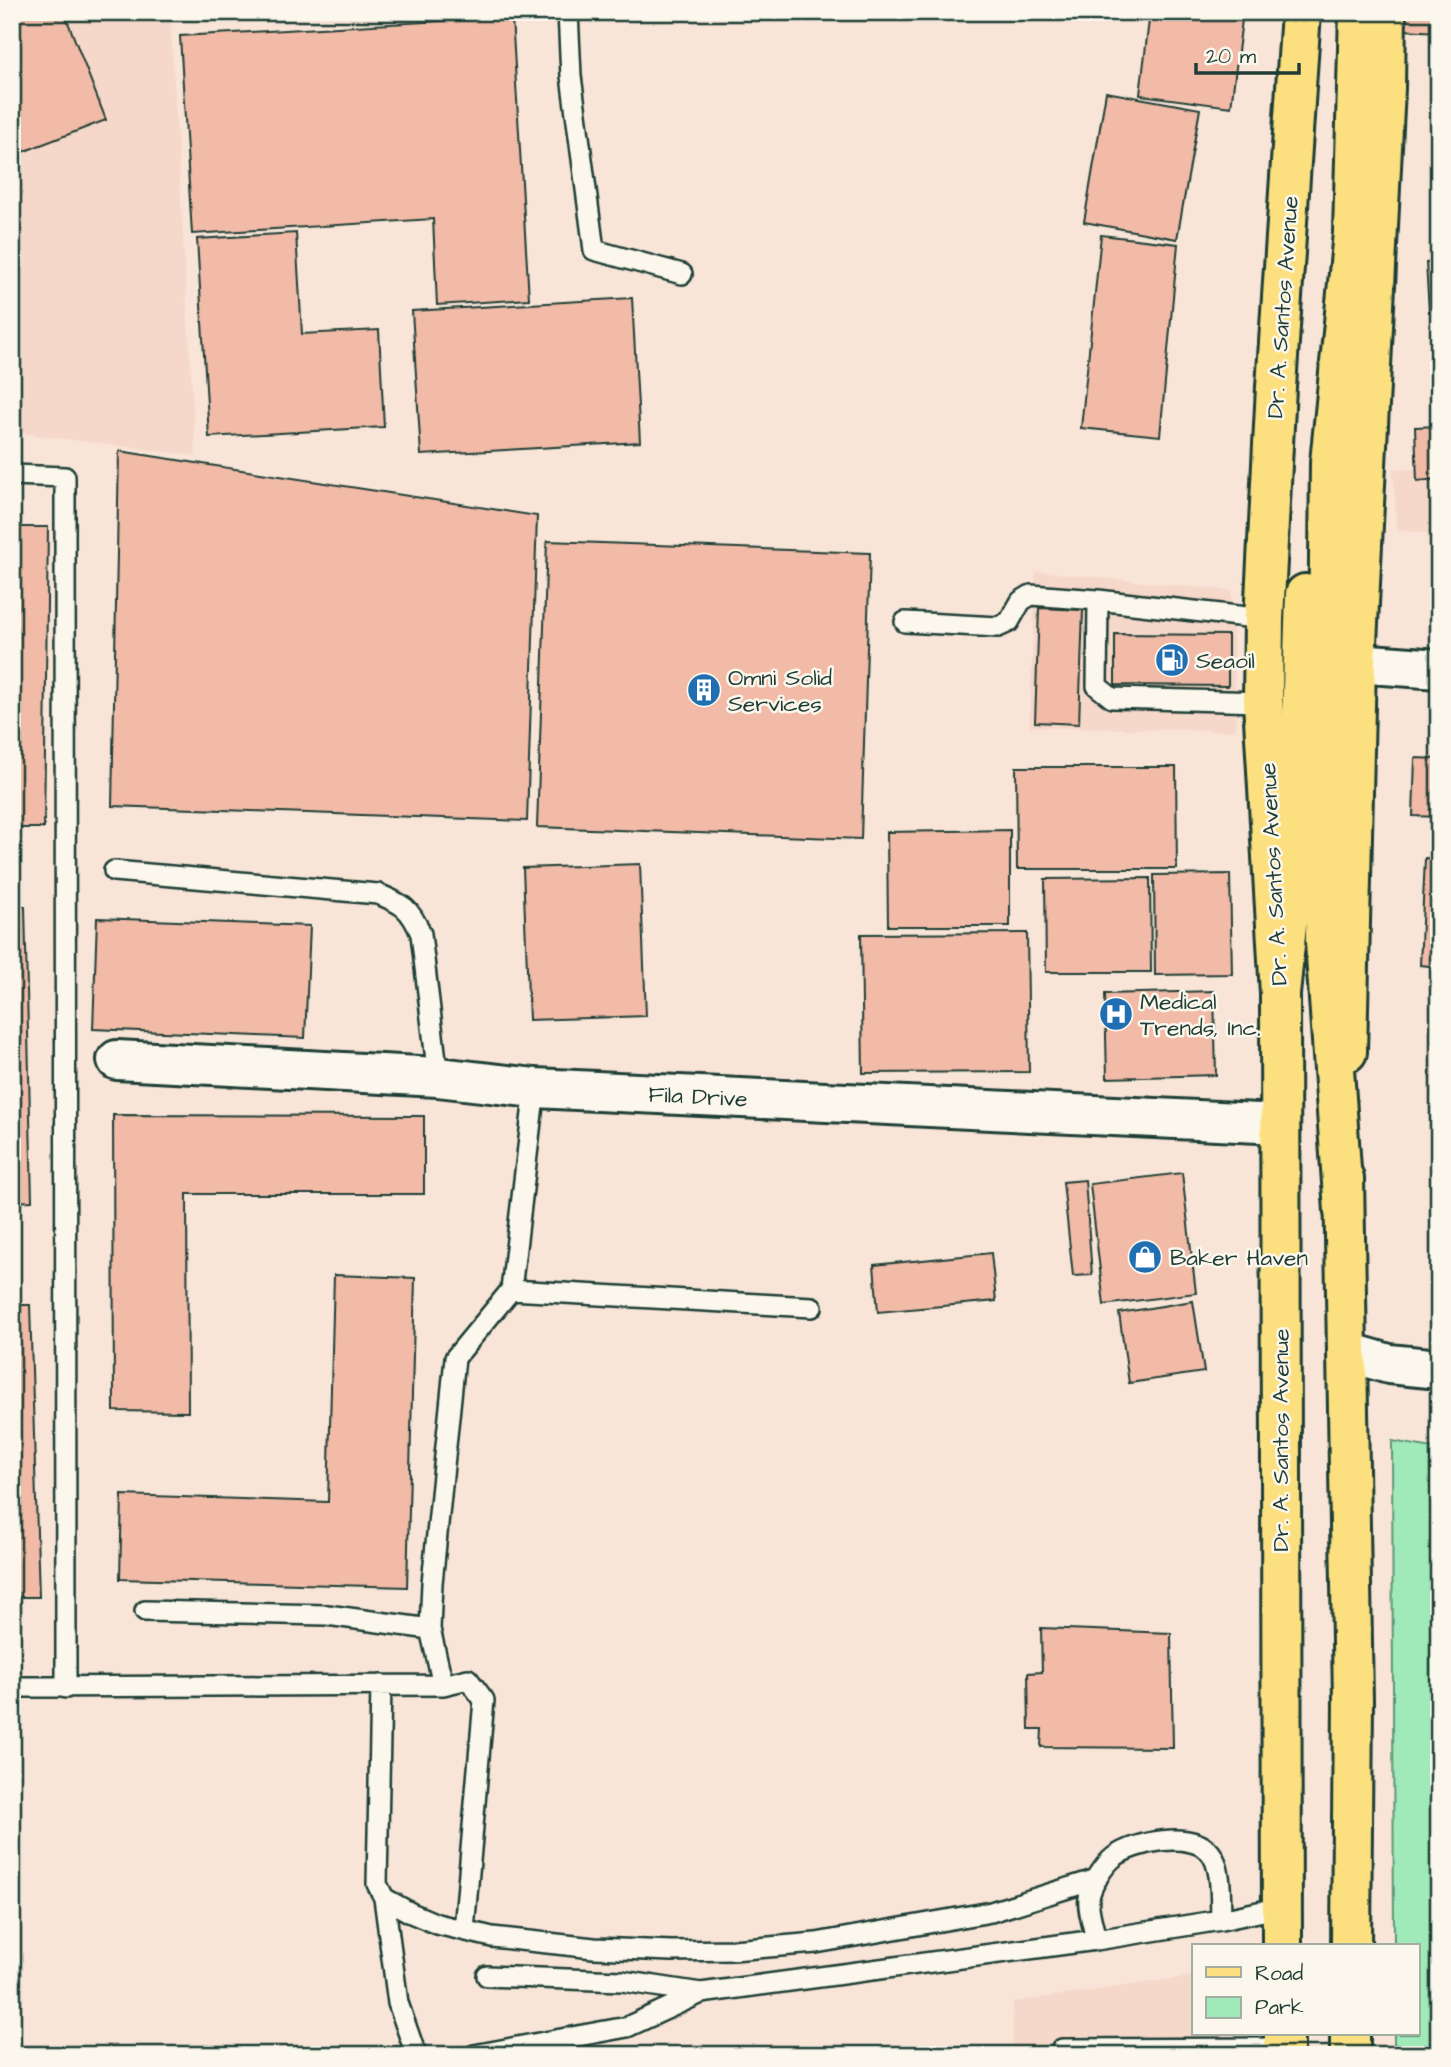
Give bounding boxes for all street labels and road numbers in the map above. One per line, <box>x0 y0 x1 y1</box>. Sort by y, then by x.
street label: Dr. A. Santos Avenue <box>1259 195 1307 419</box>
street label: Dr. A. Santos Avenue <box>1252 762 1296 986</box>
street label: Fila Drive <box>647 1078 748 1116</box>
street label: Dr. A. Santos Avenue <box>1265 1329 1297 1551</box>

